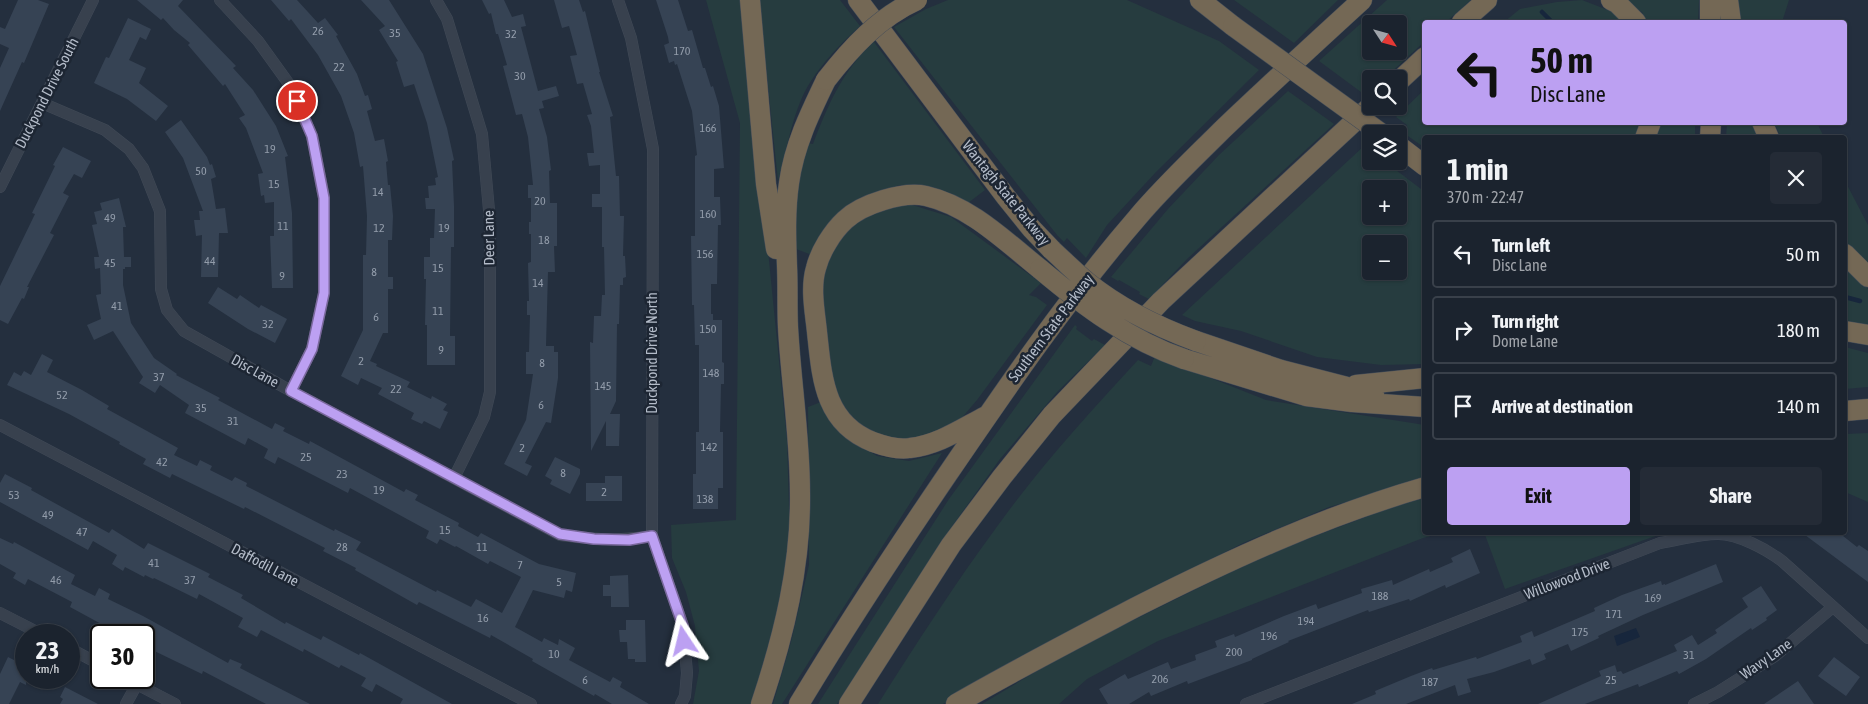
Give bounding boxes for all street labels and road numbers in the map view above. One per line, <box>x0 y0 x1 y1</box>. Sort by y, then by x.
street label: Duckpond Drive South <box>11 35 82 151</box>
street label: Wantagh State Parkway <box>959 137 1054 248</box>
street label: Deer Lane <box>480 210 497 266</box>
street label: Southern State Parkway <box>1005 271 1097 385</box>
street label: Duckpond Drive North <box>643 292 660 414</box>
street label: Disc Lane <box>229 351 282 391</box>
street label: Daffodil Lane <box>229 540 302 590</box>
street label: Willowood Drive <box>1522 554 1612 603</box>
street label: Wavy Lane <box>1737 635 1795 682</box>

